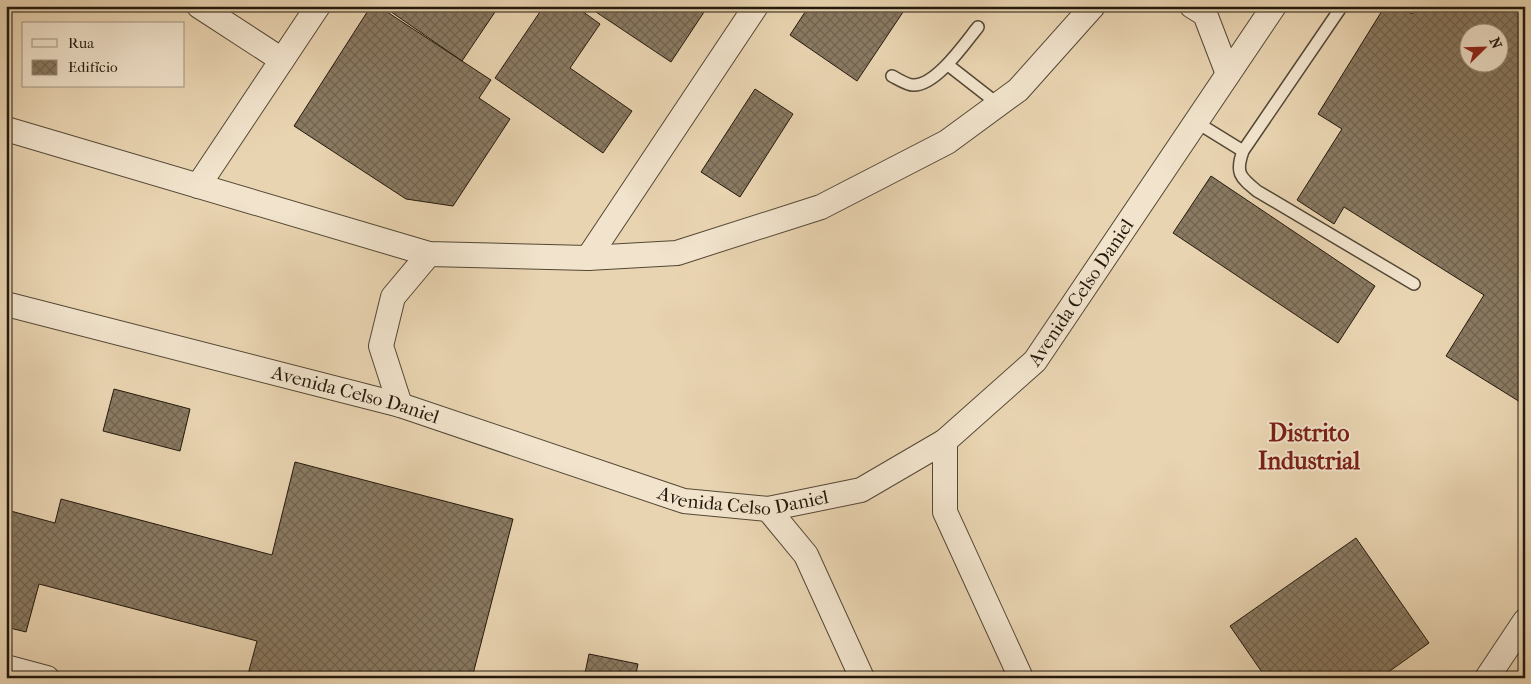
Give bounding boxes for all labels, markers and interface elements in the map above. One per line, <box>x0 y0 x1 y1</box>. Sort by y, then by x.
legend <box>22 22 185 88</box>
north arrow <box>1458 22 1508 72</box>
text: Rua <box>68 34 95 52</box>
text: N <box>1486 35 1506 52</box>
text: Edifício <box>68 58 118 76</box>
street label: Avenida Celso Daniel <box>1023 215 1138 371</box>
street label: Avenida Celso Daniel <box>268 361 442 428</box>
district label: Distrito Industrial <box>1258 419 1360 475</box>
street label: Avenida Celso Daniel <box>654 482 830 520</box>

